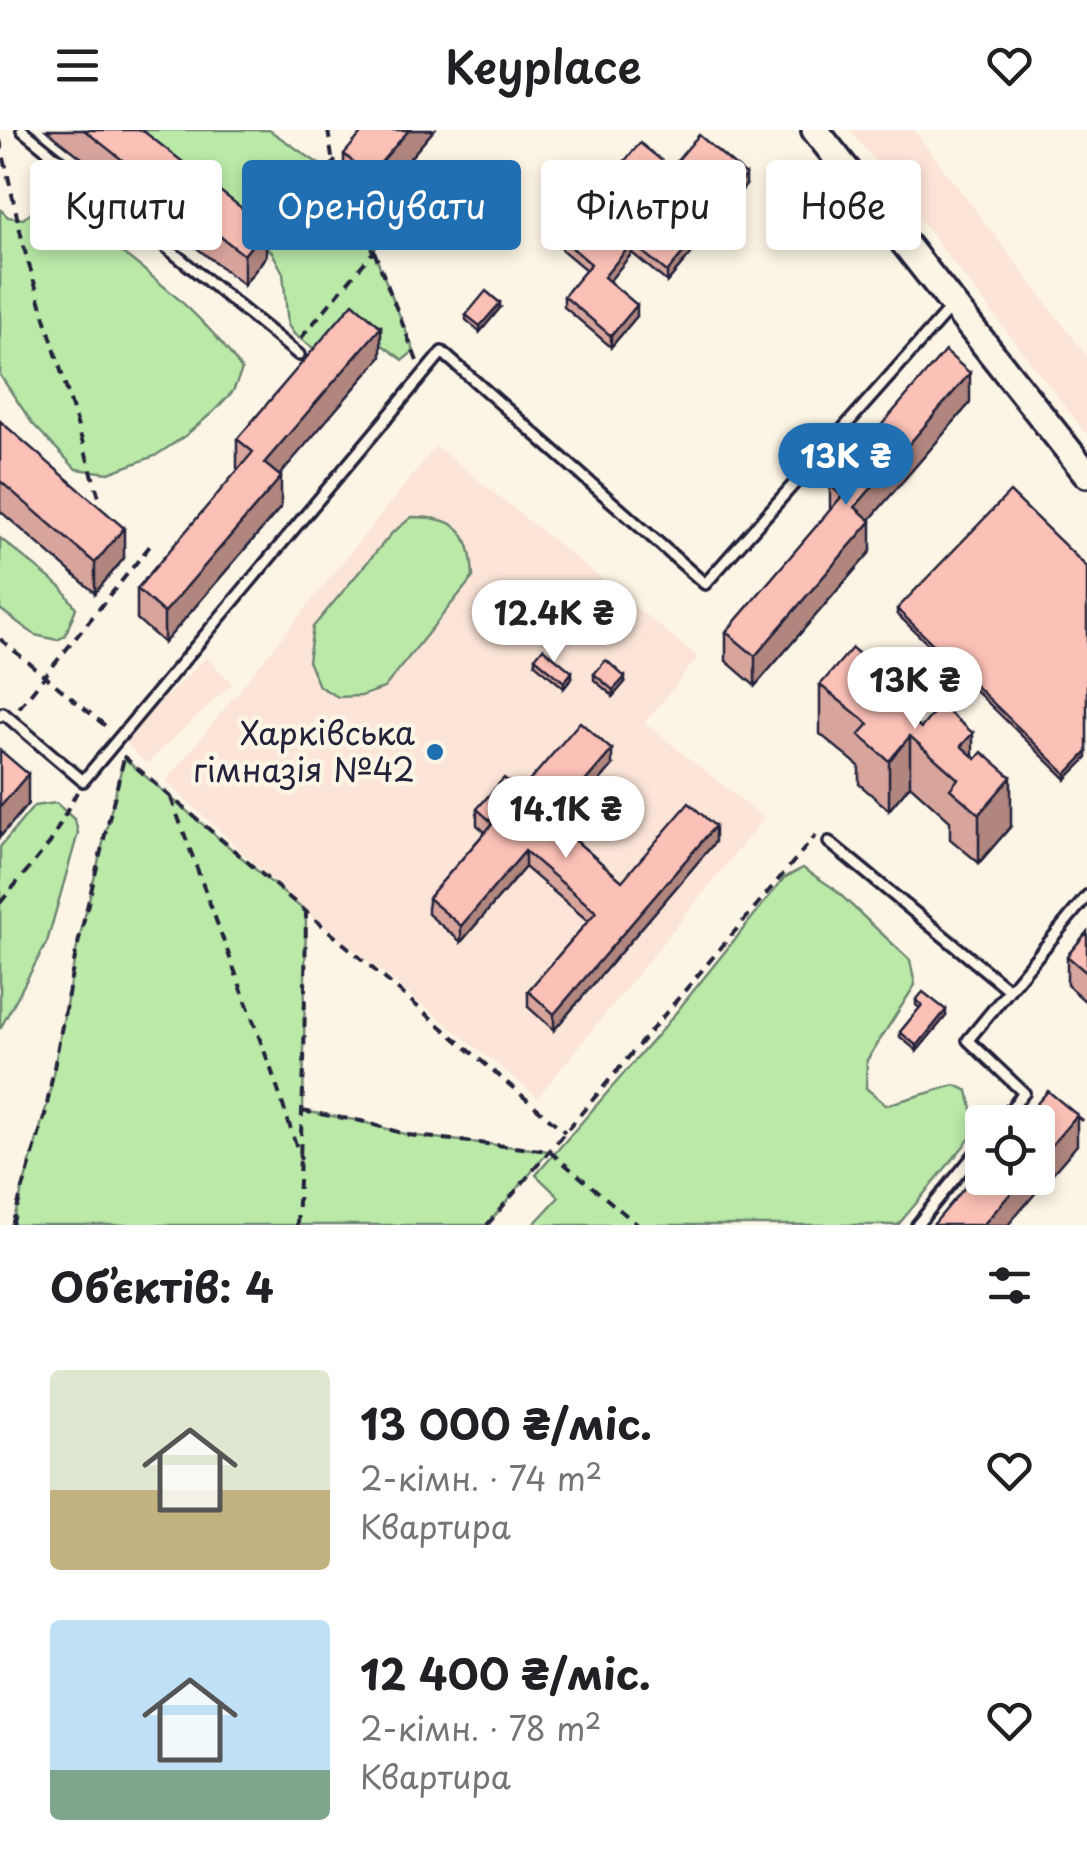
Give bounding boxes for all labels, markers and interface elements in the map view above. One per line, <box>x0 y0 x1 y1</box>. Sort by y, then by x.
text: Keyplace <box>445 31 642 99</box>
icon: menu <box>50 38 105 93</box>
icon: heart <box>982 38 1037 93</box>
chip: Купити <box>30 160 222 250</box>
chip: Орендувати <box>242 160 521 250</box>
chip: Фільтри <box>541 160 746 250</box>
chip: Нове <box>766 160 921 250</box>
pin: 13K ₴ <box>776 423 916 508</box>
text: 13K ₴ <box>800 431 892 479</box>
pin: 12.4K ₴ <box>462 580 646 665</box>
text: 12.4K ₴ <box>494 588 614 636</box>
pin: 13K ₴ <box>845 647 985 732</box>
text: 13K ₴ <box>869 655 961 703</box>
place label: Харківська гімназія №42 <box>193 708 415 793</box>
marker: Харківська гімназія №42 <box>424 741 446 763</box>
pin: 14.1K ₴ <box>474 776 658 861</box>
text: 14.1K ₴ <box>510 784 622 832</box>
map controls <box>965 1105 1055 1195</box>
button: locate <box>965 1105 1055 1195</box>
text: Об’єктів: 4 <box>50 1254 274 1317</box>
icon: filters <box>982 1258 1037 1313</box>
text: 13 000 ₴/міс. <box>360 1391 652 1454</box>
icon: home <box>130 1410 250 1530</box>
icon: heart <box>982 1443 1037 1498</box>
text: 2-кімн. · 74 m² <box>360 1454 602 1502</box>
text: Квартира <box>360 1502 511 1550</box>
text: 12 400 ₴/міс. <box>360 1641 651 1704</box>
icon: home <box>130 1660 250 1780</box>
icon: heart <box>982 1693 1037 1748</box>
text: 2-кімн. · 78 m² <box>360 1704 602 1752</box>
text: Квартира <box>360 1752 511 1800</box>

